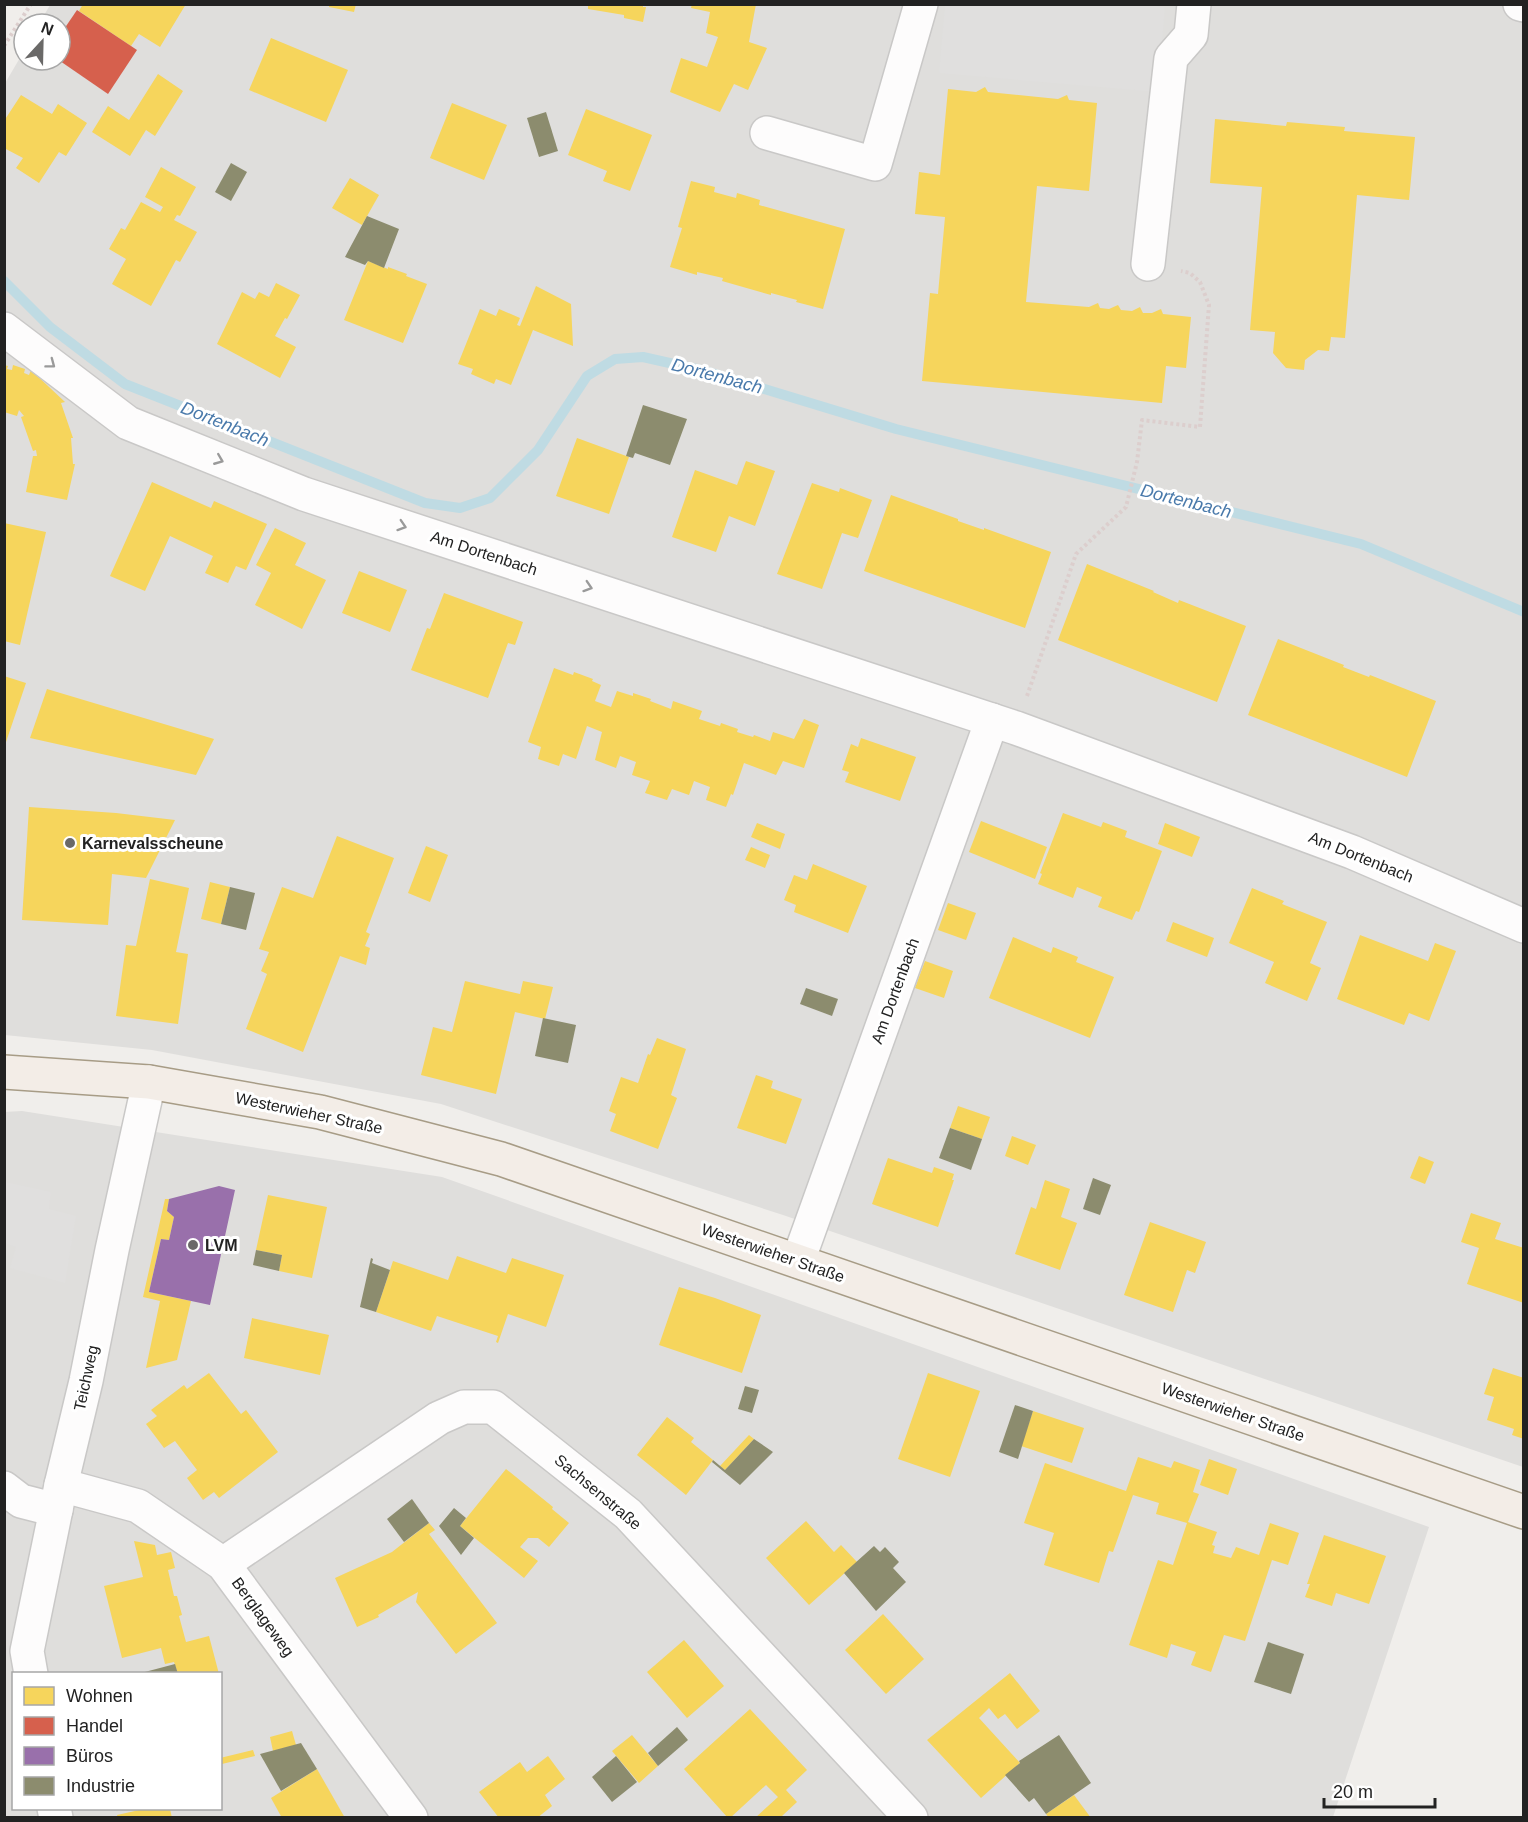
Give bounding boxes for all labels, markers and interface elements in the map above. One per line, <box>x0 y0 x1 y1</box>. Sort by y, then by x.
north arrow <box>12 12 72 72</box>
text: N <box>39 19 56 39</box>
water label: Dortenbach <box>669 354 765 398</box>
one-way arrow <box>44 357 55 368</box>
water label: Dortenbach <box>178 397 272 451</box>
one-way arrow <box>213 453 224 465</box>
water label: Dortenbach <box>1138 480 1234 522</box>
one-way arrow <box>396 519 407 531</box>
street label: Am Dortenbach <box>429 528 539 578</box>
one-way arrow <box>582 580 593 592</box>
street label: Am Dortenbach <box>1306 828 1416 886</box>
place label: Karnevalsscheune <box>82 835 224 852</box>
marker: Karnevalsscheune <box>63 836 77 850</box>
street label: Am Dortenbach <box>868 936 922 1046</box>
street label: Westerwieher Straße <box>234 1089 384 1137</box>
street label: Westerwieher Straße <box>699 1221 847 1285</box>
place label: LVM <box>205 1237 238 1254</box>
marker: LVM <box>186 1238 200 1252</box>
street label: Teichweg <box>71 1344 101 1412</box>
street label: Westerwieher Straße <box>1159 1380 1307 1444</box>
street label: Sachsenstraße <box>551 1451 645 1533</box>
street label: Berglageweg <box>229 1574 297 1660</box>
legend <box>12 1672 222 1810</box>
text: Wohnen <box>66 1686 133 1706</box>
text: Handel <box>66 1716 123 1736</box>
text: Büros <box>66 1746 113 1766</box>
scale bar <box>1324 1771 1435 1809</box>
text: Industrie <box>66 1776 135 1796</box>
text: 20 m <box>1333 1782 1373 1802</box>

